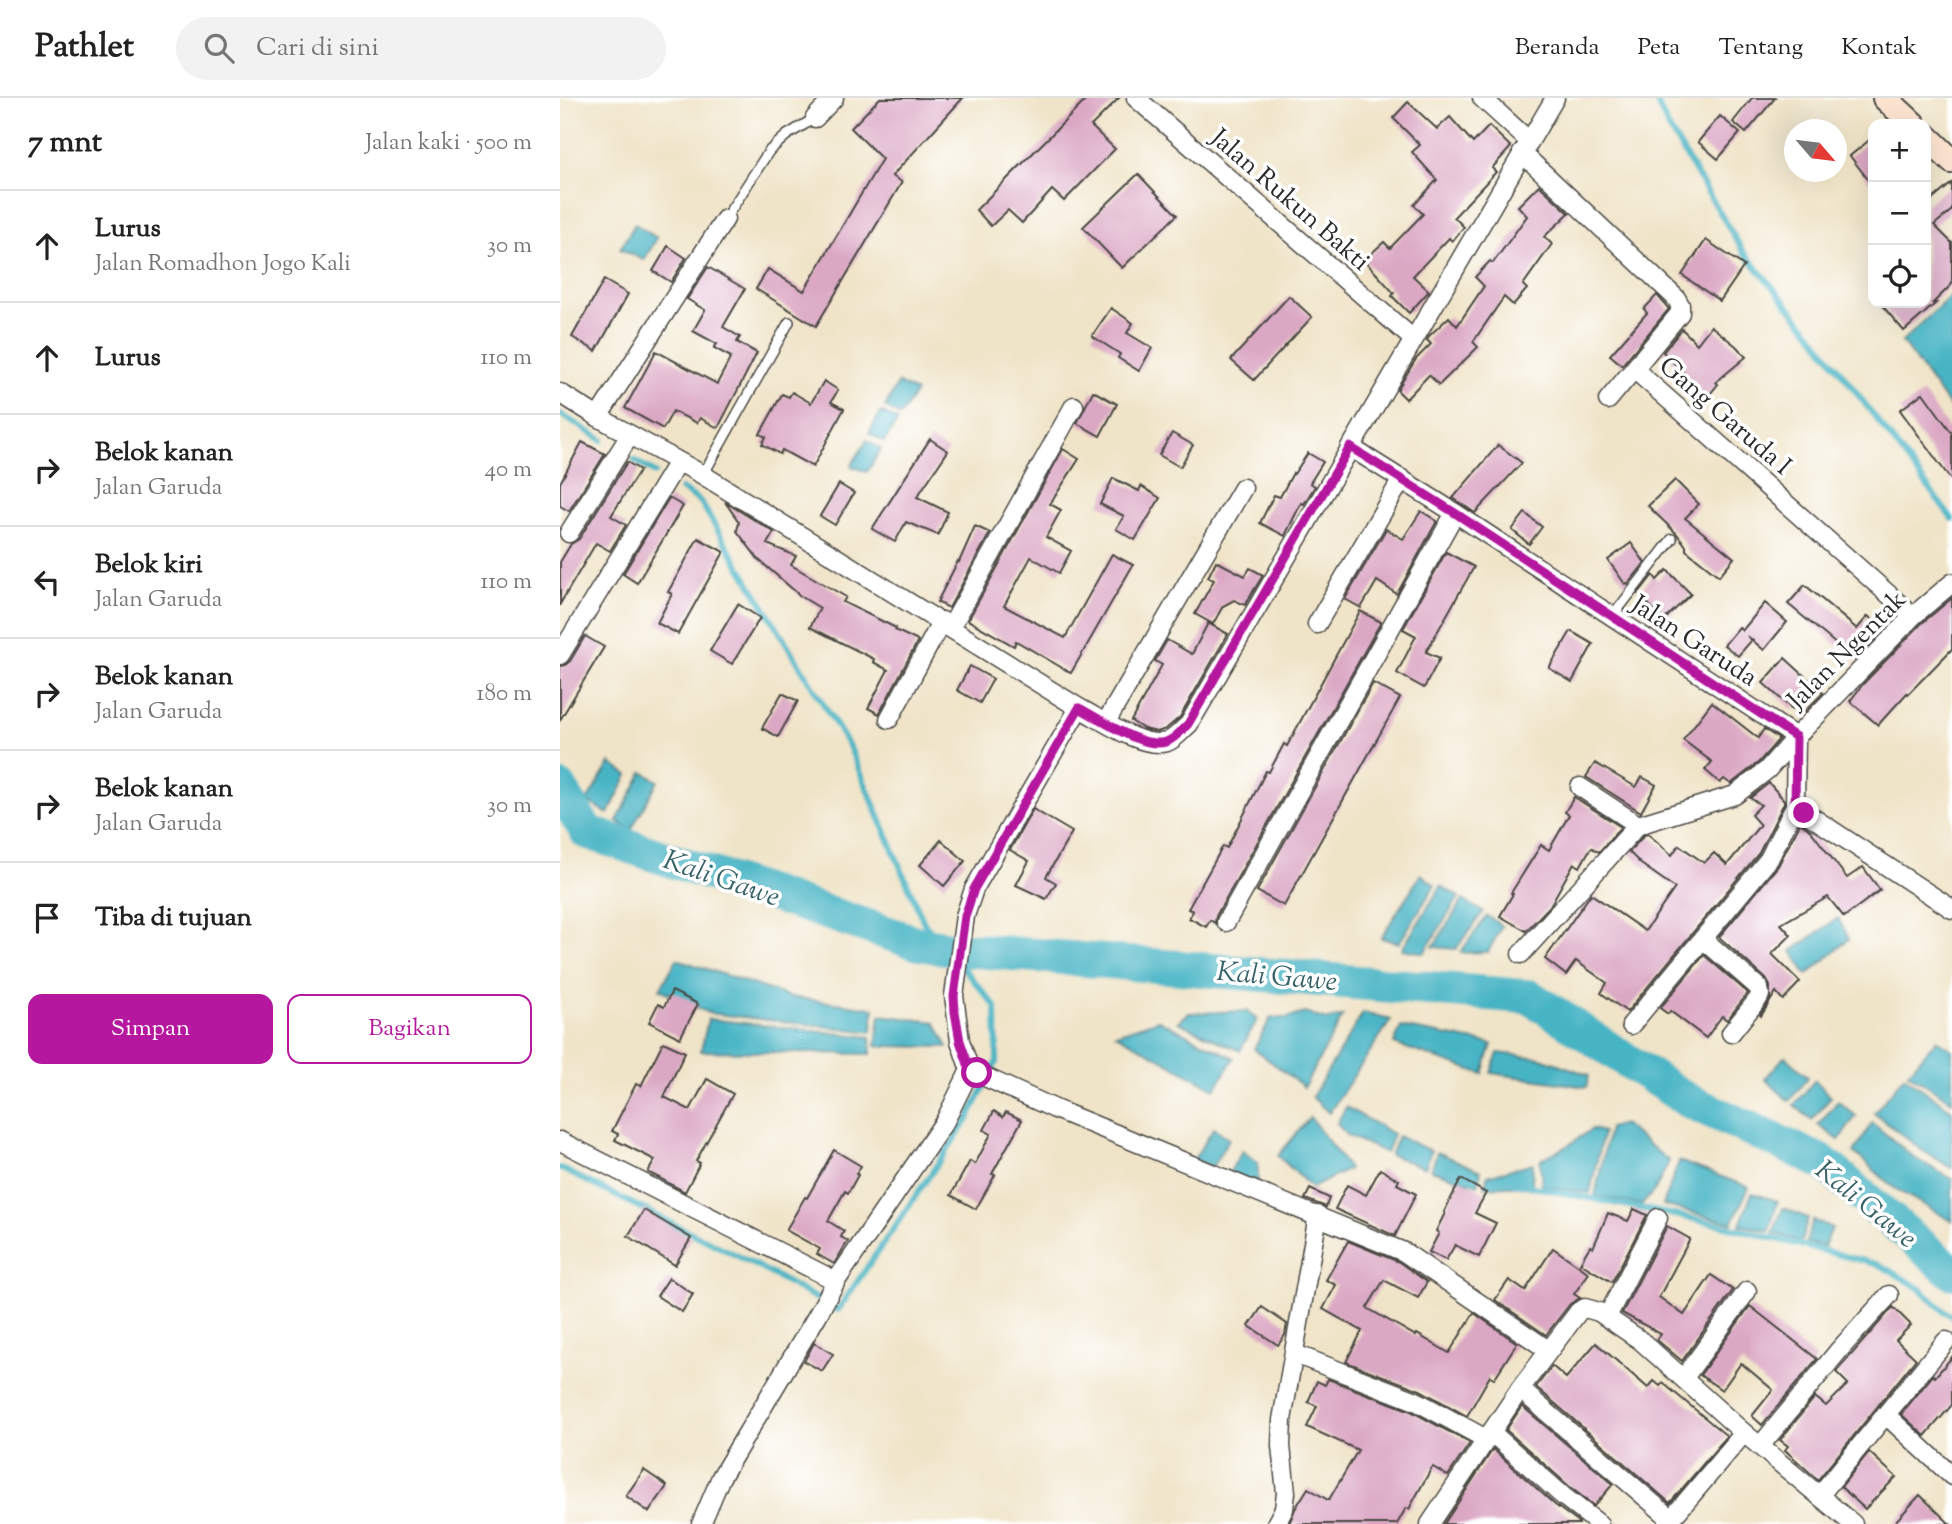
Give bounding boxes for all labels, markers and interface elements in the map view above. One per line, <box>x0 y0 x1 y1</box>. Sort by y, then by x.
search box <box>176 17 666 80</box>
text: Pathlet <box>35 24 134 72</box>
icon: search <box>200 29 238 67</box>
text: Cari di sini <box>256 30 379 67</box>
text: Beranda <box>1515 31 1600 65</box>
text: Peta <box>1638 31 1680 65</box>
text: Tentang <box>1718 31 1803 65</box>
text: Kontak <box>1841 31 1917 65</box>
north arrow <box>1784 119 1847 182</box>
map controls <box>1868 119 1931 308</box>
button: + <box>1868 119 1931 182</box>
street label: Jalan Rukun Bakti <box>1200 120 1377 281</box>
text: 7 mnt <box>28 122 102 165</box>
text: Jalan kaki · 500 m <box>365 127 532 160</box>
button: − <box>1868 182 1931 245</box>
text: Lurus <box>95 211 161 248</box>
icon: ahead <box>28 227 66 265</box>
text: 30 m <box>487 230 532 263</box>
button: locate <box>1868 245 1931 308</box>
text: Jalan Romadhon Jogo Kali <box>95 248 351 281</box>
icon: ahead <box>28 339 66 377</box>
text: Lurus <box>95 340 161 377</box>
text: 110 m <box>481 342 532 375</box>
street label: Gang Garuda I <box>1650 349 1799 485</box>
text: Belok kanan <box>95 435 233 472</box>
icon: right <box>28 451 66 489</box>
text: 40 m <box>485 454 532 487</box>
text: Jalan Garuda <box>95 472 222 505</box>
text: Belok kiri <box>95 547 203 584</box>
icon: left <box>28 563 66 601</box>
text: 110 m <box>481 566 532 599</box>
street label: Jalan Ngentak <box>1779 583 1916 720</box>
text: Jalan Garuda <box>95 584 222 617</box>
street label: Jalan Garuda <box>1622 586 1764 697</box>
text: Belok kanan <box>95 659 233 696</box>
icon: right <box>28 675 66 713</box>
text: 180 m <box>477 678 532 711</box>
text: Jalan Garuda <box>95 696 222 729</box>
text: Belok kanan <box>95 771 233 808</box>
icon: right <box>28 787 66 825</box>
text: 30 m <box>487 790 532 823</box>
route end <box>1788 797 1819 828</box>
text: Jalan Garuda <box>95 808 222 841</box>
water label: Kali Gawe <box>657 841 785 918</box>
icon: arrive <box>28 899 66 937</box>
text: Tiba di tujuan <box>95 900 252 937</box>
water label: Kali Gawe <box>1215 953 1339 1003</box>
button: Simpan <box>28 994 273 1064</box>
button: Bagikan <box>287 994 532 1064</box>
route start <box>961 1057 992 1088</box>
water label: Kali Gawe <box>1806 1152 1925 1259</box>

